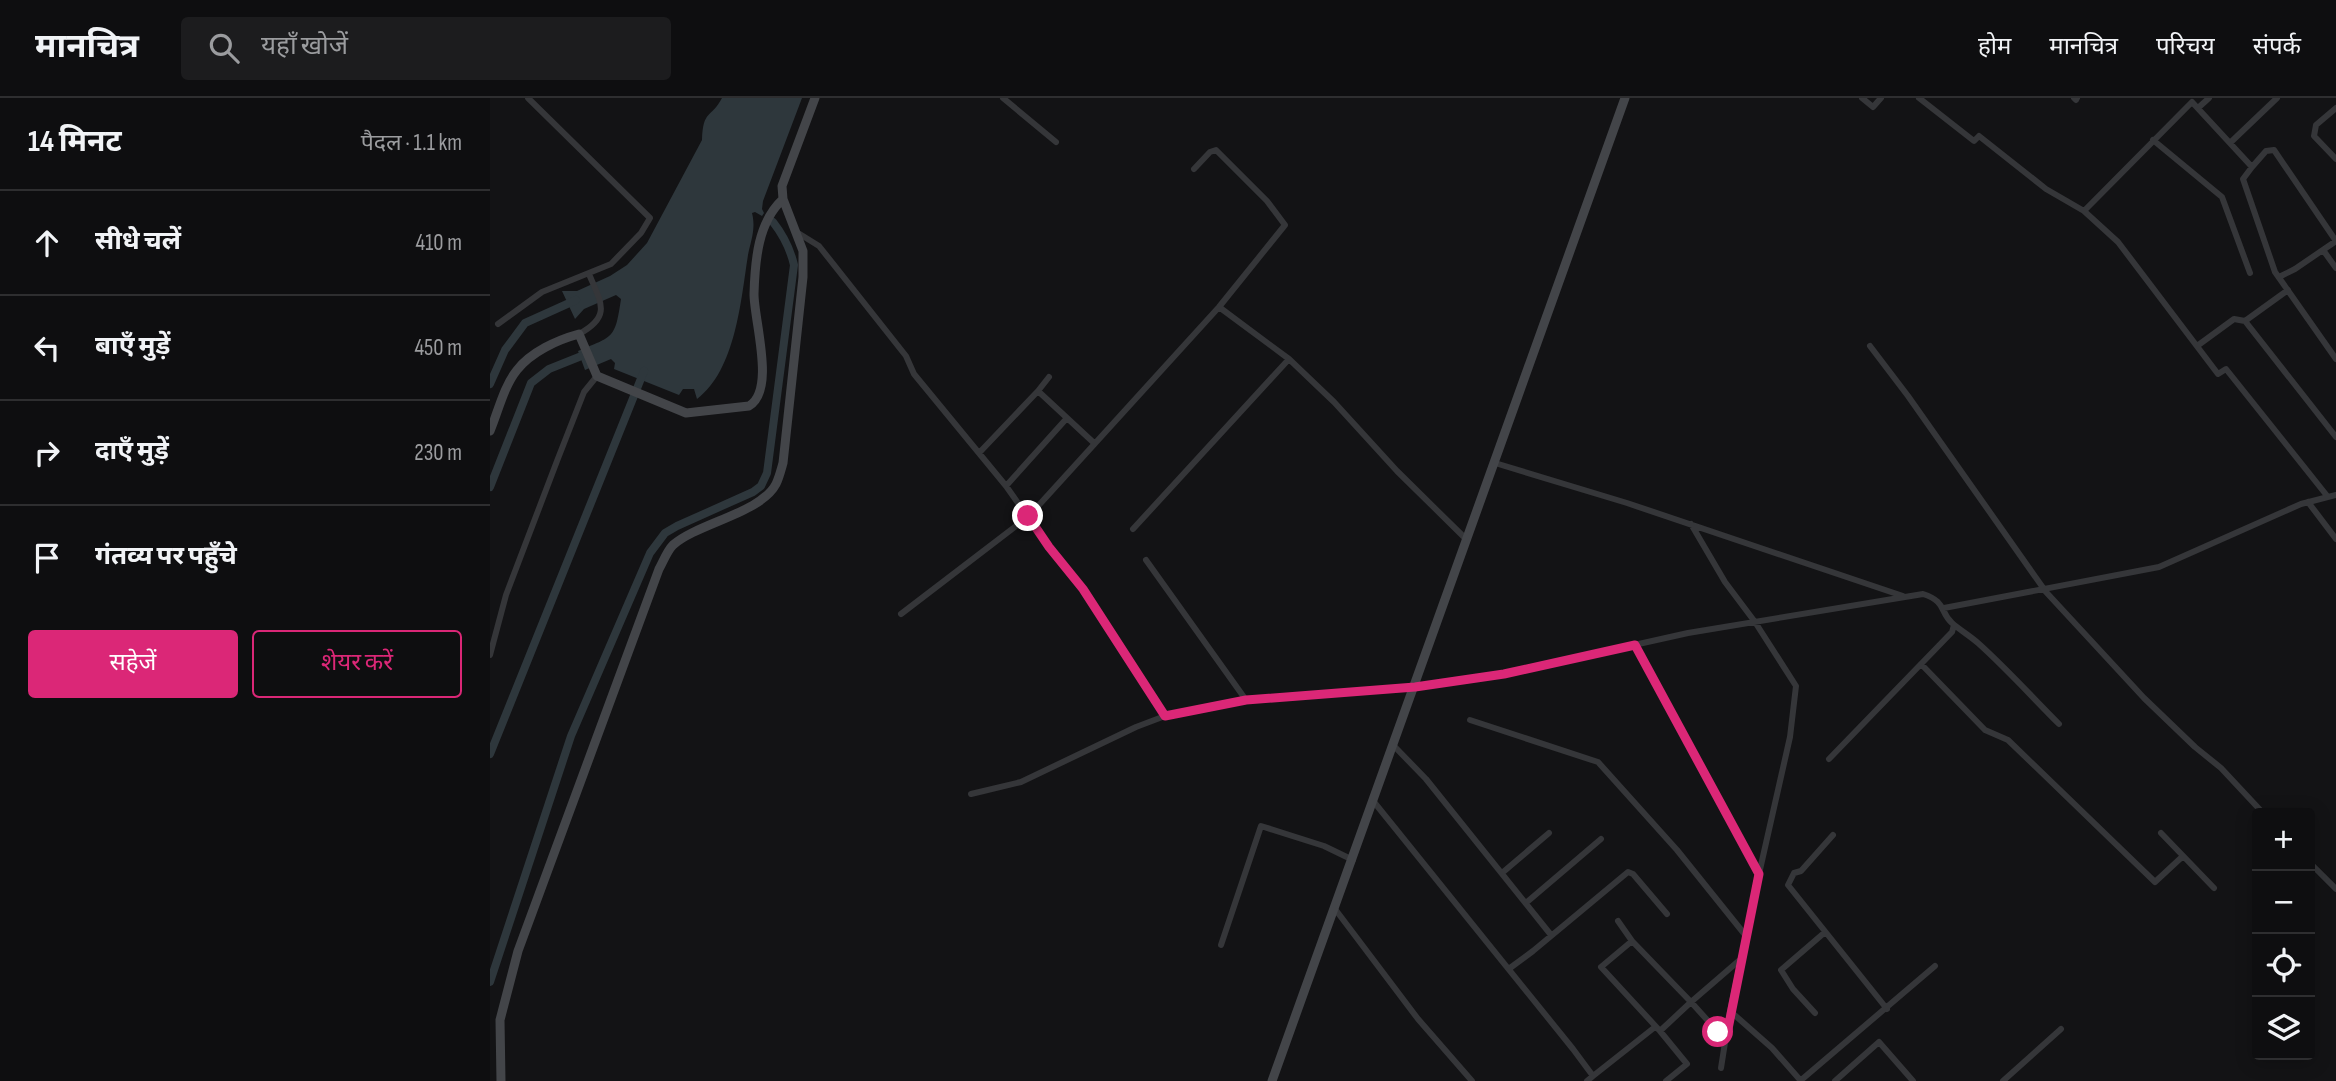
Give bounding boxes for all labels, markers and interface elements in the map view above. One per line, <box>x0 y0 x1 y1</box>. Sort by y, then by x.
search box <box>181 17 671 80</box>
text: मानचित्र <box>35 27 139 67</box>
icon: search <box>205 29 243 67</box>
text: यहाँ खोजें <box>261 31 348 62</box>
text: होम <box>1978 32 2011 61</box>
text: मानचित्र <box>2049 32 2118 61</box>
text: परिचय <box>2156 32 2215 61</box>
text: संपर्क <box>2253 32 2301 61</box>
text: 14 मिनट <box>28 124 122 160</box>
text: पैदल · 1.1 km <box>361 129 462 157</box>
icon: ahead <box>28 224 66 262</box>
text: सीधे चलें <box>95 226 181 257</box>
text: 410 m <box>416 229 462 257</box>
icon: left <box>28 329 66 367</box>
text: बाएँ मुड़ें <box>95 331 170 362</box>
text: 450 m <box>414 334 462 362</box>
icon: right <box>28 434 66 472</box>
text: दाएँ मुड़ें <box>95 436 169 467</box>
text: 230 m <box>414 439 462 467</box>
route end <box>1012 500 1043 531</box>
icon: arrive <box>28 539 66 577</box>
text: गंतव्य पर पहुँचे <box>95 541 237 572</box>
button: सहेजें <box>28 630 238 698</box>
button: शेयर करें <box>252 630 462 698</box>
map controls <box>2252 808 2315 1060</box>
button: + <box>2252 808 2315 871</box>
button: − <box>2252 871 2315 934</box>
button: locate <box>2252 934 2315 997</box>
button: layers <box>2252 997 2315 1060</box>
route start <box>1702 1016 1733 1047</box>

